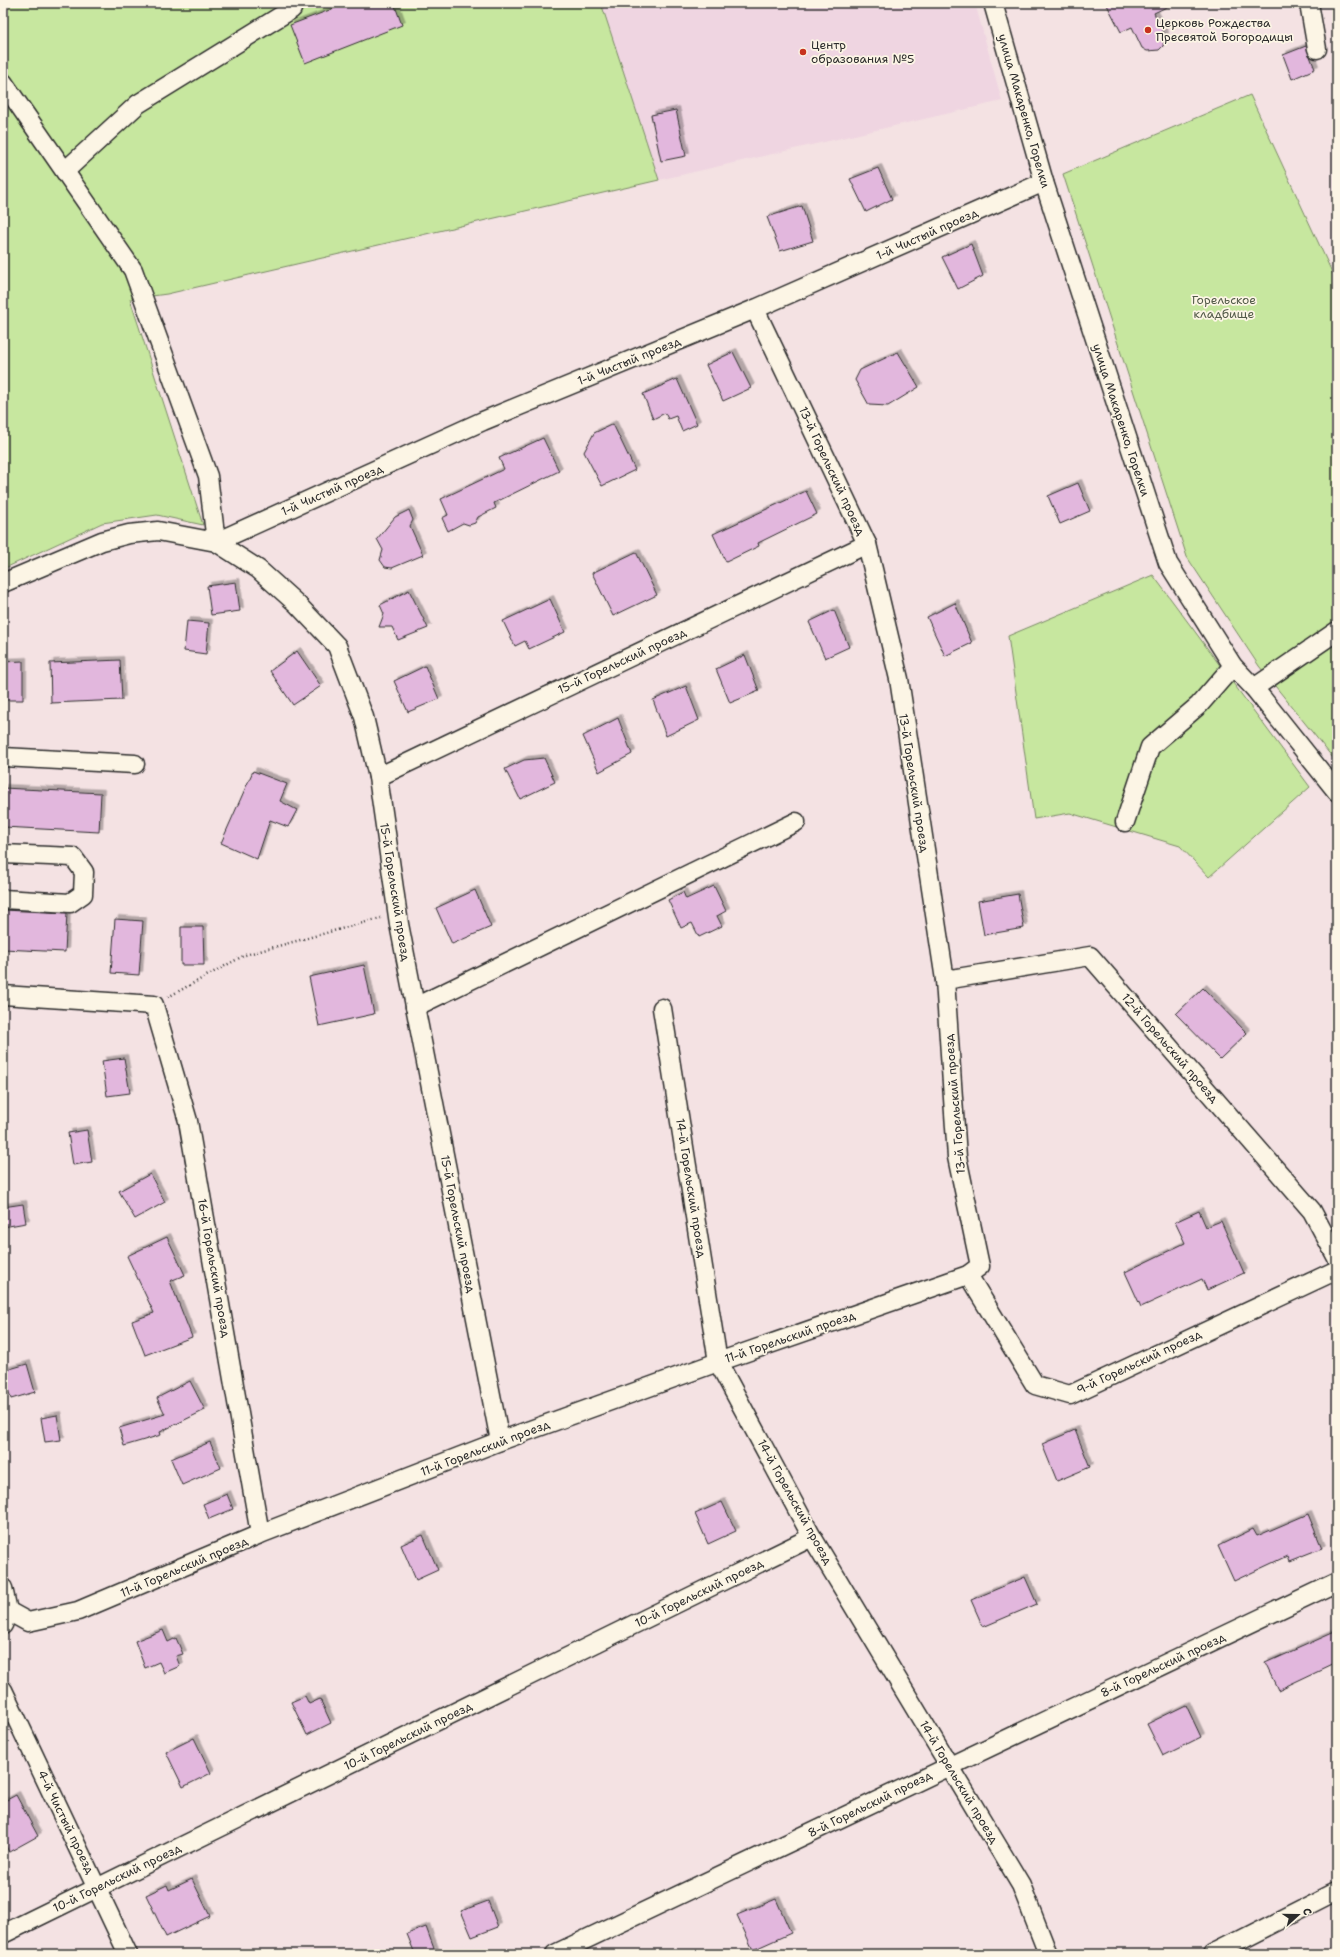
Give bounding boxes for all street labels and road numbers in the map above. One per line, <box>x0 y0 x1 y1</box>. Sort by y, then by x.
street label: улица Макаренко, Горелки <box>994 32 1054 190</box>
street label: 1-й Чистый проезд <box>874 204 981 264</box>
street label: 1-й Чистый проезд <box>575 333 683 389</box>
street label: улица Макаренко, Горелки <box>1089 342 1153 499</box>
street label: 13-й Горельский проезд <box>795 404 869 538</box>
street label: 1-й Чистый проезд <box>279 460 386 520</box>
street label: 15-й Горельский проезд <box>555 624 689 698</box>
street label: 13-й Горельский проезд <box>895 712 933 854</box>
street label: 15-й Горельский проезд <box>376 822 414 963</box>
street label: 12-й Горельский проезд <box>1118 990 1222 1106</box>
street label: 13-й Горельский проезд <box>941 1033 969 1175</box>
street label: 14-й Горельский проезд <box>672 1117 710 1259</box>
street label: 15-й Горельский проезд <box>437 1154 479 1295</box>
street label: 16-й Горельский проезд <box>194 1197 234 1339</box>
street label: 11-й Горельский проезд <box>723 1307 858 1367</box>
street label: 9-й Горельский проезд <box>1074 1326 1204 1398</box>
street label: 11-й Горельский проезд <box>418 1416 552 1480</box>
street label: 14-й Горельский проезд <box>754 1437 836 1568</box>
street label: 11-й Горельский проезд <box>118 1533 251 1601</box>
street label: 10-й Горельский проезд <box>632 1555 766 1631</box>
street label: 8-й Горельский проезд <box>1098 1629 1228 1701</box>
street label: 10-й Горельский проезд <box>341 1698 475 1774</box>
street label: 14-й Горельский проезд <box>916 1717 1002 1847</box>
street label: 4-й Чистый проезд <box>34 1767 98 1877</box>
street label: 8-й Горельский проезд <box>805 1767 935 1841</box>
street label: 10-й Горельский проезд <box>50 1840 184 1916</box>

